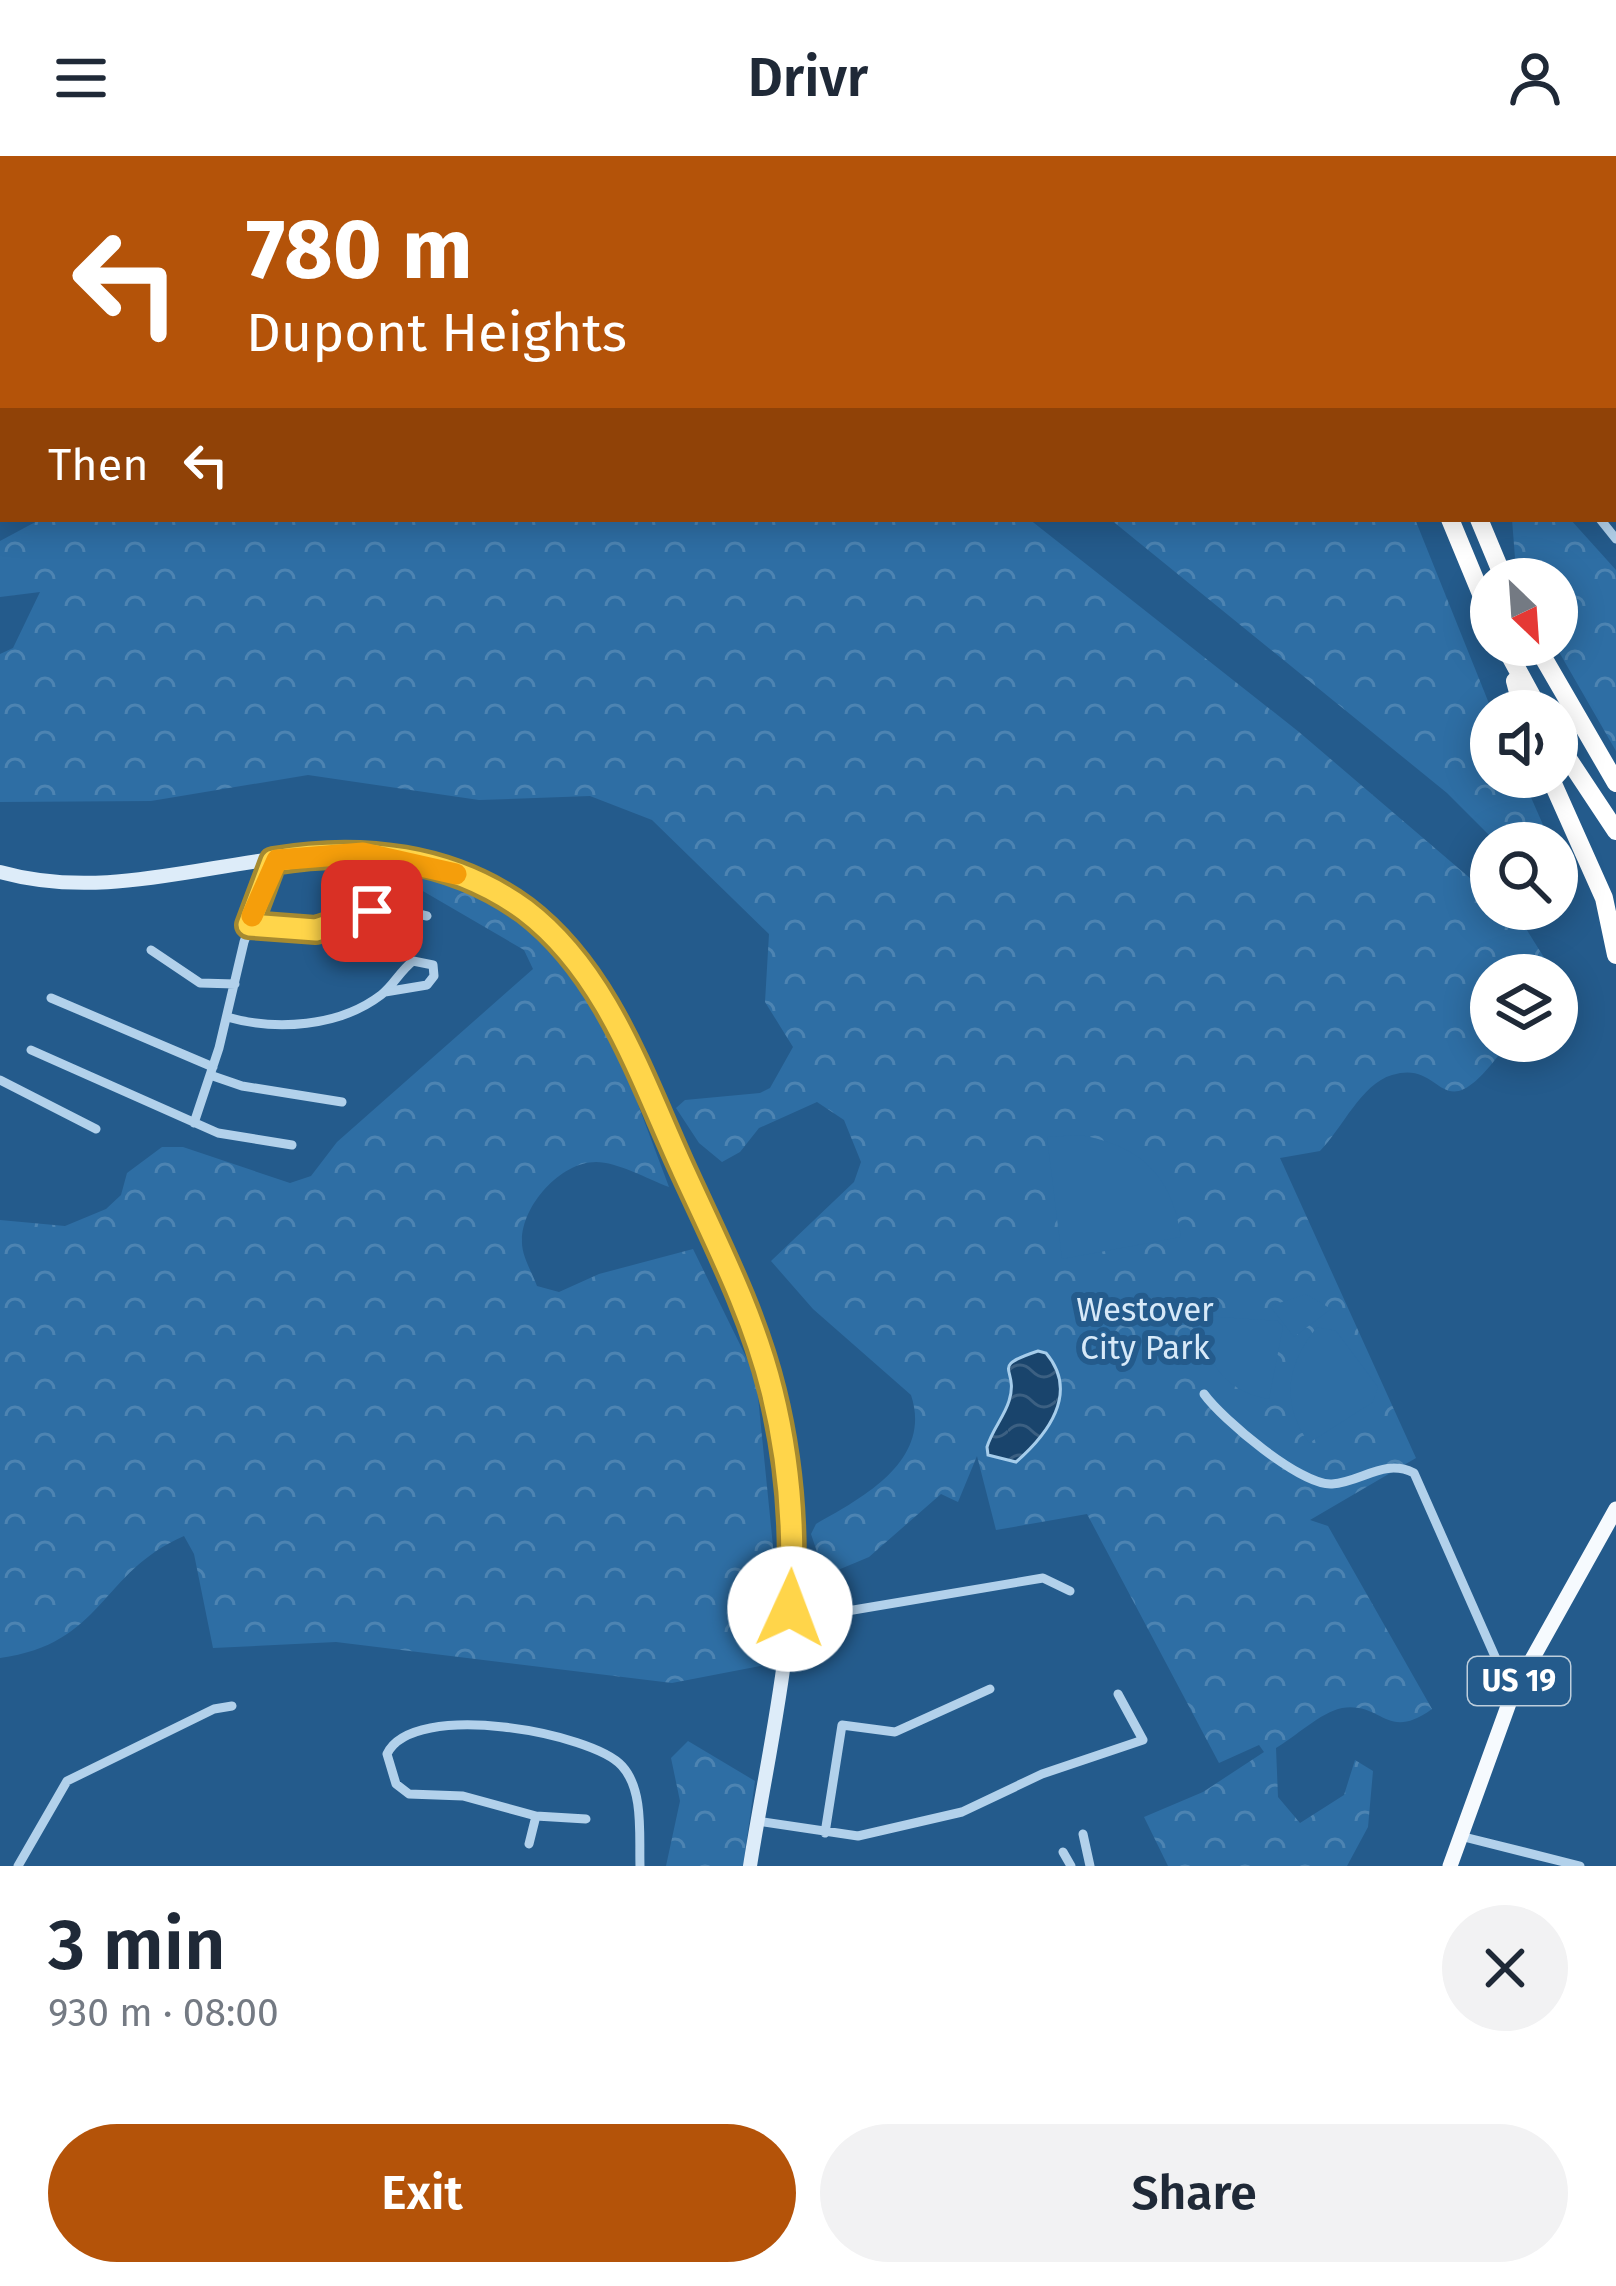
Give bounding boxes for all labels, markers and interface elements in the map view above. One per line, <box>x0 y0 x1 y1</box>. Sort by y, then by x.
icon: menu <box>48 45 114 111</box>
icon: person <box>1502 45 1568 111</box>
text: Drivr <box>748 46 868 110</box>
text: 780 m <box>246 199 473 300</box>
icon: left <box>48 204 204 360</box>
text: Dupont Heights <box>246 301 627 365</box>
icon: left <box>173 432 239 498</box>
text: Then <box>48 438 149 492</box>
north arrow <box>1470 558 1578 666</box>
map controls <box>1470 558 1578 1062</box>
button: sound <box>1470 690 1578 798</box>
button: search <box>1470 822 1578 930</box>
pin <box>321 860 423 962</box>
icon: arrive <box>339 878 405 944</box>
button: layers <box>1470 954 1578 1062</box>
park label: Westover City Park <box>1076 1290 1214 1368</box>
position arrow <box>727 1546 853 1672</box>
road number: US 19 <box>1468 1657 1570 1705</box>
text: 3 min <box>48 1902 226 1988</box>
button: close <box>1442 1905 1568 2031</box>
text: 930 m · 08:00 <box>48 1990 279 2036</box>
button: Exit <box>48 2124 796 2262</box>
button: Share <box>820 2124 1568 2262</box>

